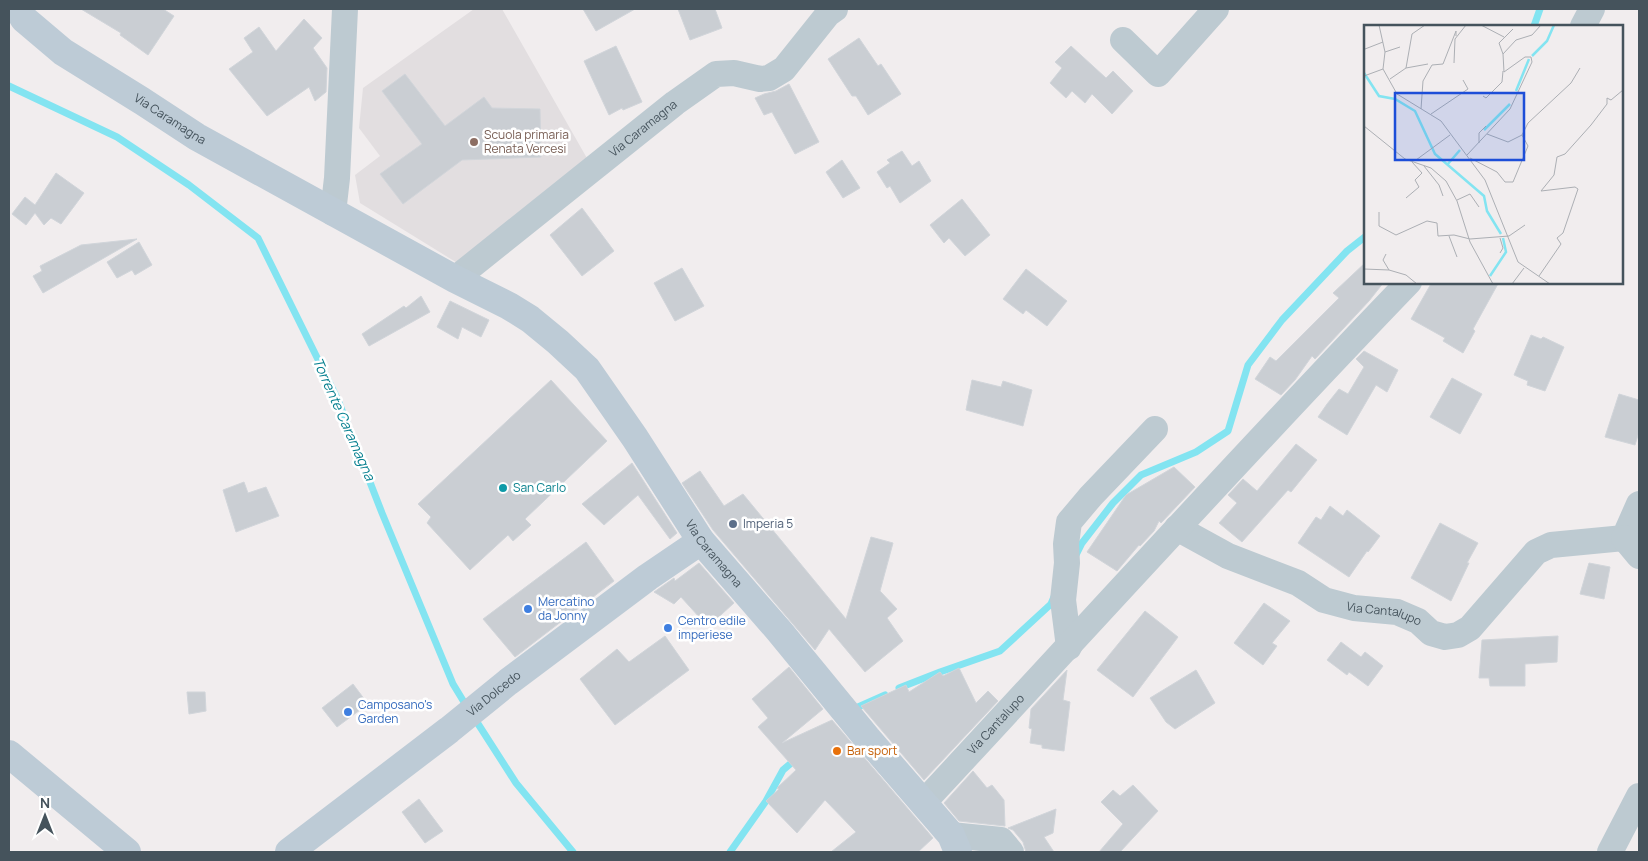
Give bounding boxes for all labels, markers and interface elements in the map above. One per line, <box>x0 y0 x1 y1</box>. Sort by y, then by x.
inset map <box>1364 25 1623 284</box>
street label: Via Caramagna <box>131 89 209 148</box>
street label: Via Caramagna <box>605 96 680 161</box>
place label: Scuola primaria Renata Vercesi <box>484 126 569 157</box>
marker: Scuola primaria Renata Vercesi <box>468 136 480 148</box>
water label: Torrente Caramagna <box>309 354 381 484</box>
place label: San Carlo <box>513 479 566 496</box>
marker: San Carlo <box>497 482 509 494</box>
place label: Imperia 5 <box>743 515 793 532</box>
street label: Via Caramagna <box>682 516 747 591</box>
marker: Imperia 5 <box>727 518 739 530</box>
place label: Mercatino da Jonny <box>538 593 594 624</box>
street label: Via Cantalupo <box>1344 597 1424 630</box>
marker: Mercatino da Jonny <box>522 603 534 615</box>
place label: Centro edile imperiese <box>678 612 746 643</box>
marker: Centro edile imperiese <box>662 622 674 634</box>
street label: Via Dolcedo <box>463 666 524 720</box>
street label: Via Cantalupo <box>963 690 1028 758</box>
place label: Camposano's Garden <box>358 696 432 727</box>
marker: Camposano's Garden <box>342 706 354 718</box>
place label: Bar sport <box>847 742 898 759</box>
marker: Bar sport <box>831 745 843 757</box>
north arrow <box>20 791 70 841</box>
text: N <box>40 793 50 812</box>

